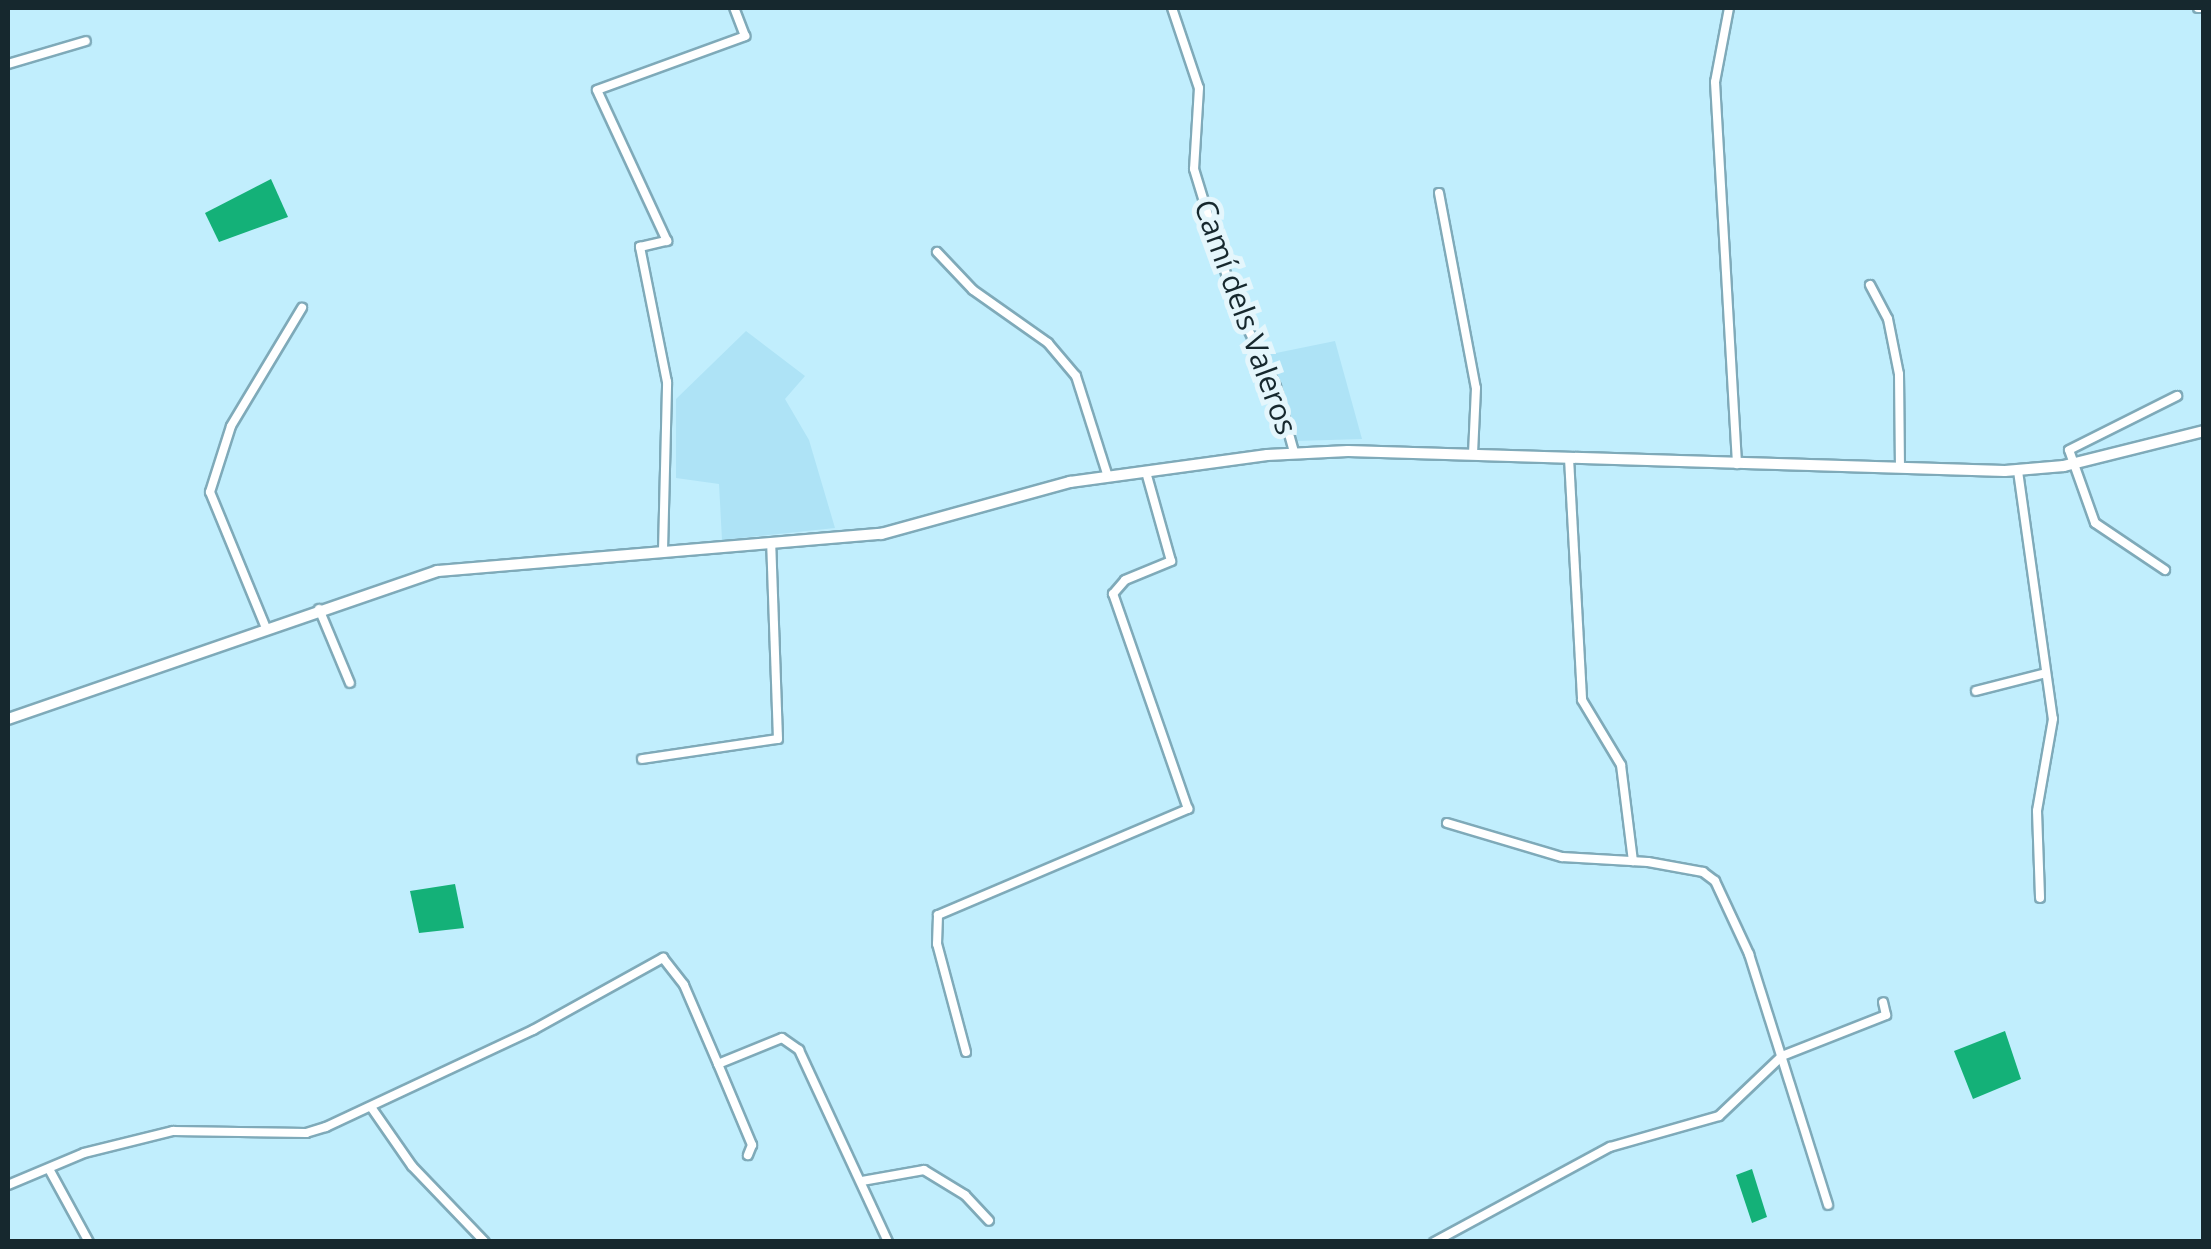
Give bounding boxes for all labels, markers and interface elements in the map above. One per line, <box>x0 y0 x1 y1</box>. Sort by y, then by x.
street label: Camí dels Valeros <box>1187 195 1305 439</box>

